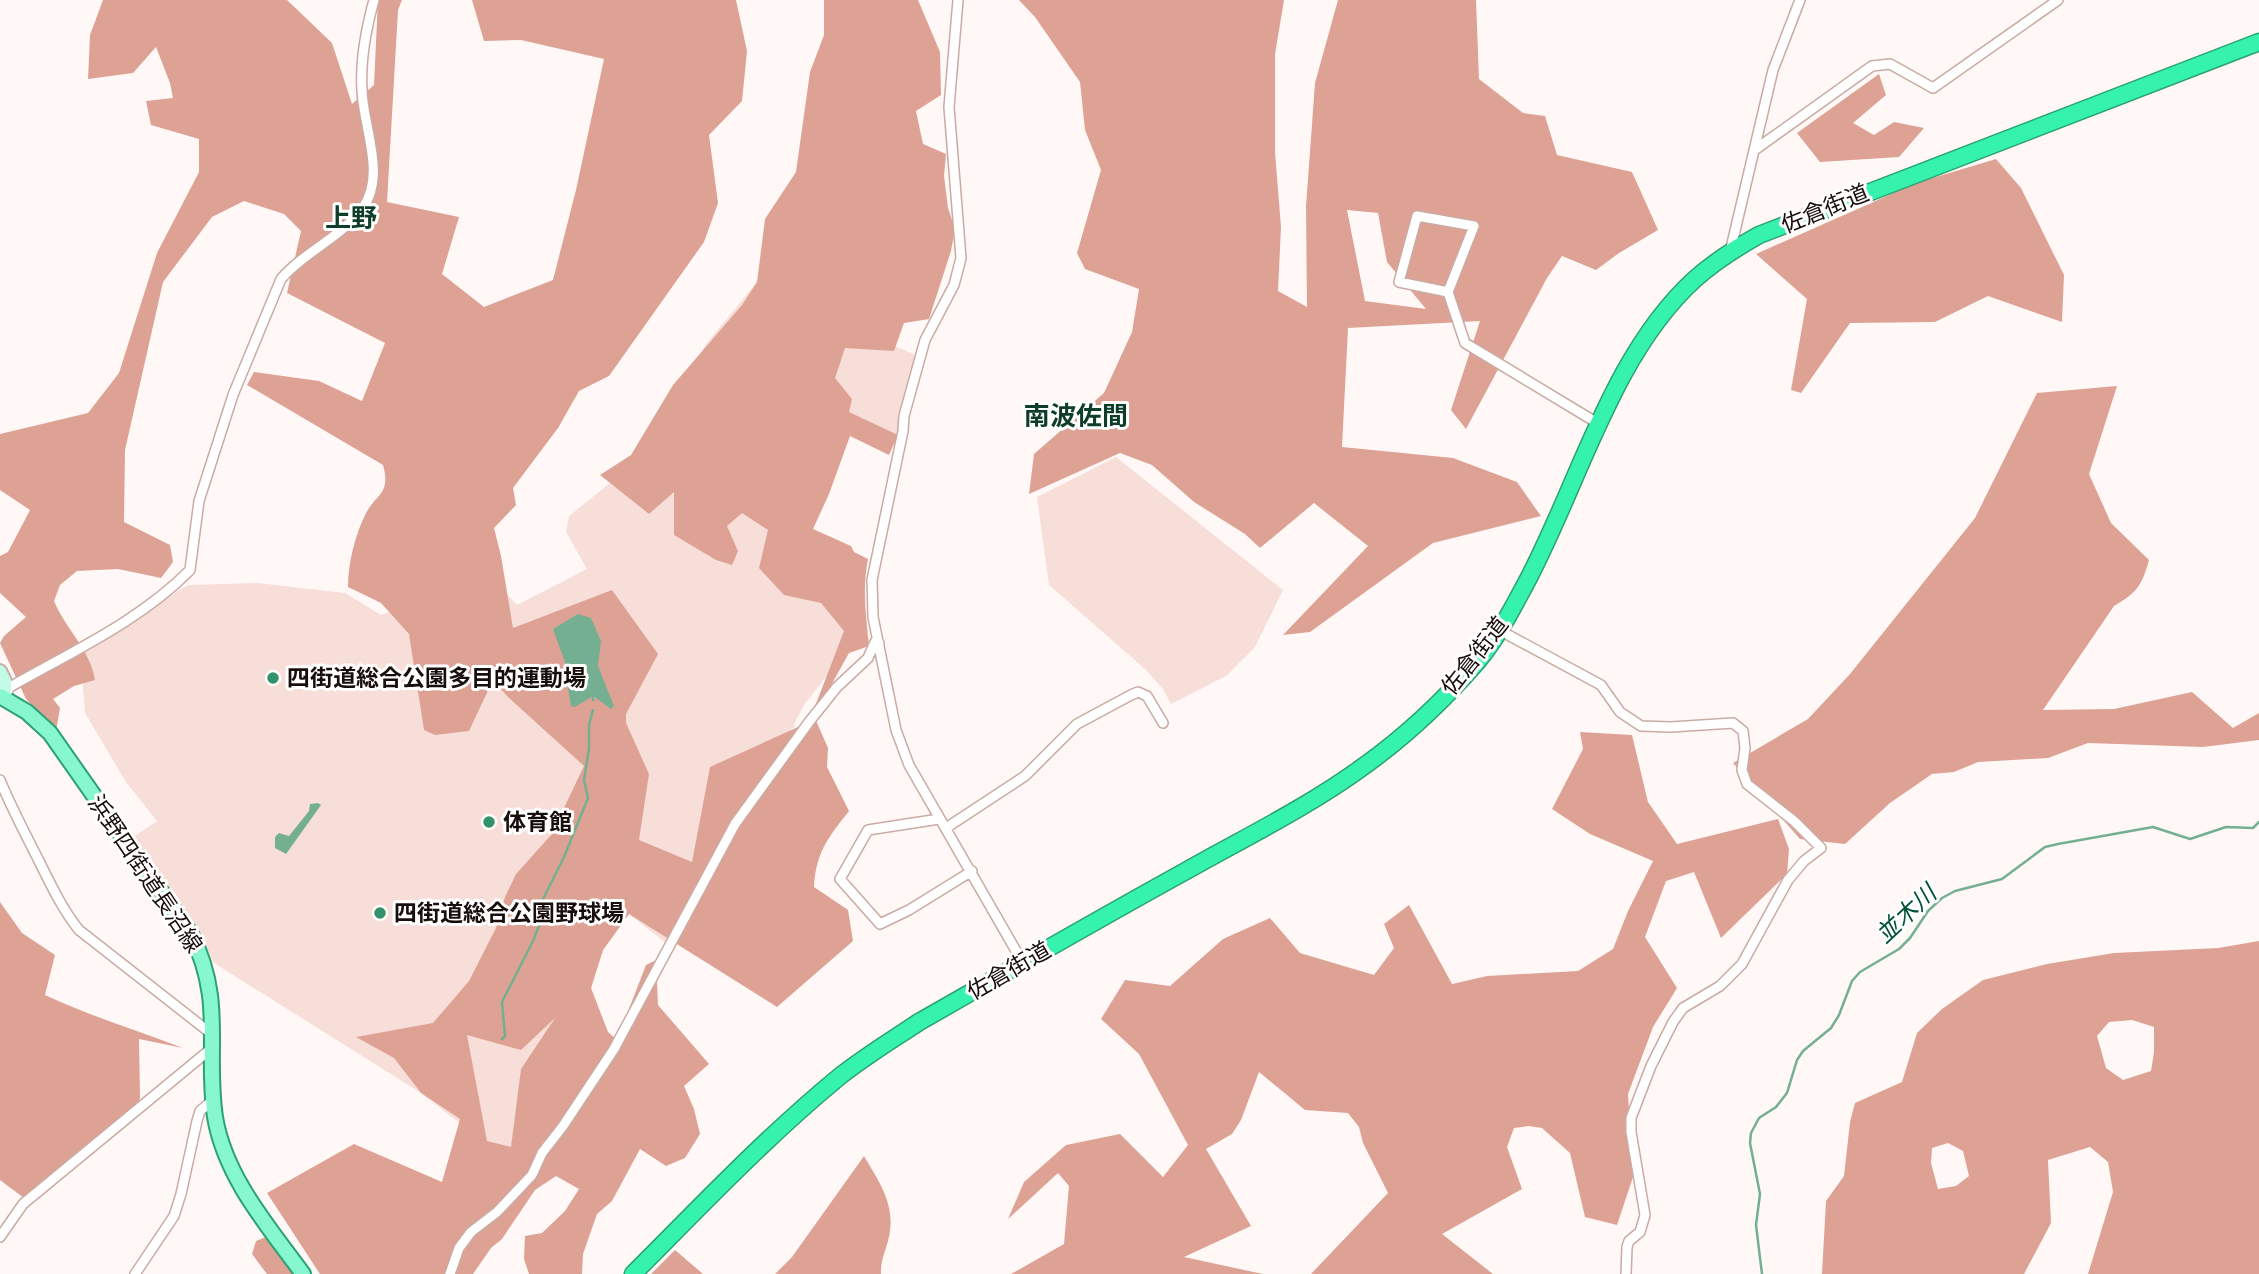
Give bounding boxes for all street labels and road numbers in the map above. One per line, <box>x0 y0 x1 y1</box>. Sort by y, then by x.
street label: 佐倉街道 <box>1777 179 1873 239</box>
street label: 佐倉街道 <box>1436 611 1514 701</box>
street label: 浜野四街道長沼線 <box>82 790 208 958</box>
street label: 佐倉街道 <box>962 936 1056 1006</box>

